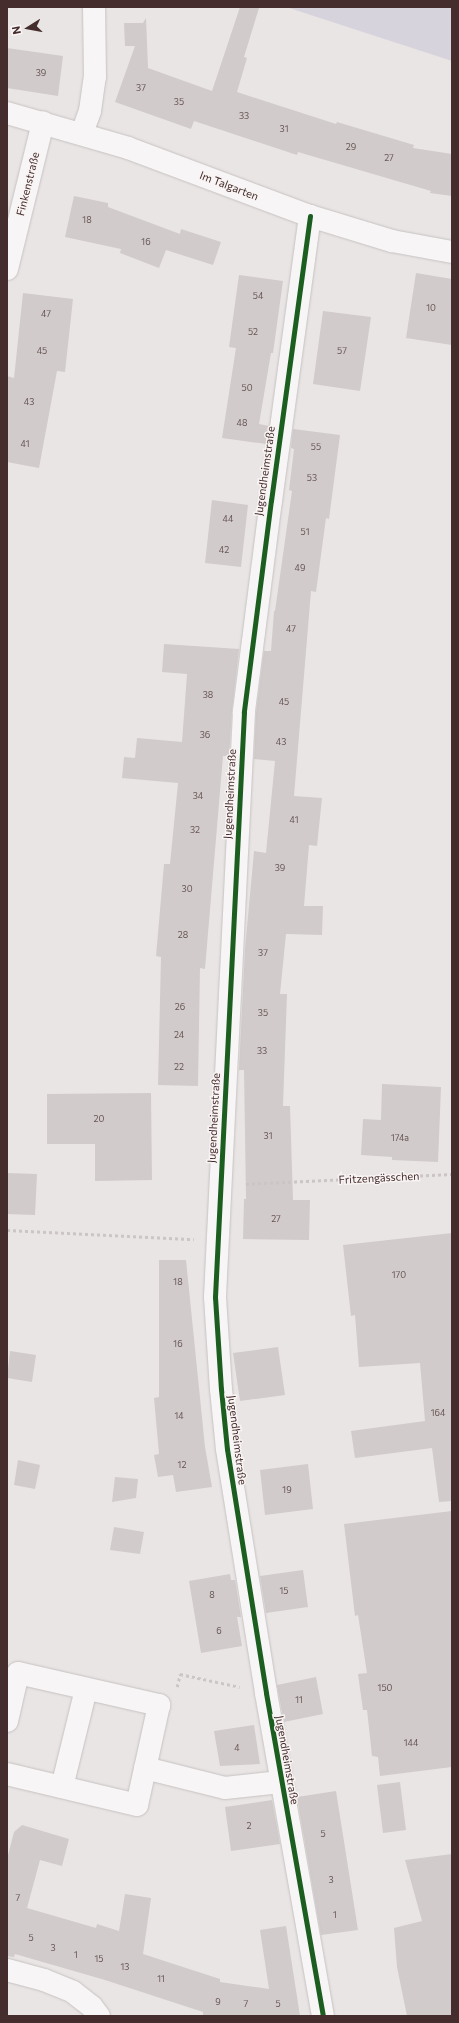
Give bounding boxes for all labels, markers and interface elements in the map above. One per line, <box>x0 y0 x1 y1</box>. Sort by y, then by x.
north arrow <box>8 8 48 48</box>
text: N <box>9 25 23 36</box>
house number: 39 <box>36 68 46 78</box>
house number: 37 <box>136 83 146 93</box>
house number: 35 <box>174 97 184 107</box>
house number: 33 <box>239 111 249 121</box>
house number: 31 <box>280 124 288 134</box>
house number: 29 <box>346 142 356 152</box>
street label: Finkenstraße <box>14 151 42 217</box>
house number: 27 <box>384 153 394 163</box>
street label: Im Talgarten <box>198 169 260 203</box>
house number: 18 <box>82 215 92 225</box>
house number: 16 <box>141 237 151 247</box>
house number: 54 <box>253 291 263 301</box>
house number: 10 <box>426 303 436 313</box>
house number: 47 <box>41 309 51 319</box>
house number: 52 <box>248 327 258 337</box>
house number: 45 <box>37 346 47 356</box>
house number: 57 <box>337 346 347 356</box>
house number: 50 <box>241 383 253 393</box>
house number: 43 <box>24 397 34 407</box>
house number: 48 <box>237 418 247 428</box>
street label: Jugendheimstraße <box>252 425 278 517</box>
house number: 41 <box>21 439 29 449</box>
house number: 55 <box>311 442 321 452</box>
house number: 53 <box>307 473 317 483</box>
house number: 44 <box>223 514 233 524</box>
house number: 51 <box>300 527 310 537</box>
house number: 42 <box>219 545 229 555</box>
house number: 49 <box>295 563 305 573</box>
house number: 47 <box>286 624 296 634</box>
house number: 38 <box>203 690 213 700</box>
house number: 45 <box>279 697 289 707</box>
house number: 36 <box>200 730 210 740</box>
house number: 43 <box>276 737 286 747</box>
street label: Jugendheimstraße <box>221 749 239 839</box>
house number: 34 <box>193 791 203 801</box>
house number: 41 <box>290 815 298 825</box>
house number: 32 <box>190 825 200 835</box>
house number: 39 <box>275 863 285 873</box>
house number: 30 <box>181 884 193 894</box>
house number: 28 <box>178 930 188 940</box>
house number: 37 <box>258 948 268 958</box>
house number: 26 <box>175 1002 185 1012</box>
house number: 35 <box>258 1008 268 1018</box>
house number: 24 <box>174 1030 184 1040</box>
house number: 33 <box>257 1046 267 1056</box>
house number: 22 <box>174 1062 184 1072</box>
street label: Jugendheimstraße <box>205 1073 223 1163</box>
house number: 20 <box>94 1114 104 1124</box>
house number: 31 <box>264 1131 272 1141</box>
house number: 174a <box>391 1133 409 1143</box>
street label: Fritzengässchen <box>338 1169 420 1187</box>
house number: 27 <box>271 1214 281 1224</box>
house number: 170 <box>392 1270 406 1280</box>
house number: 18 <box>173 1277 183 1287</box>
house number: 16 <box>173 1339 183 1349</box>
street label: Jugendheimstraße <box>225 1394 249 1486</box>
house number: 164 <box>431 1408 445 1418</box>
house number: 14 <box>174 1411 184 1421</box>
house number: 12 <box>178 1460 186 1470</box>
house number: 19 <box>282 1485 292 1495</box>
house number: 15 <box>279 1586 289 1596</box>
house number: 8 <box>209 1590 215 1600</box>
house number: 6 <box>216 1626 222 1636</box>
house number: 150 <box>378 1683 392 1693</box>
house number: 11 <box>295 1695 303 1705</box>
street label: Jugendheimstraße <box>273 1714 301 1806</box>
house number: 144 <box>404 1738 418 1748</box>
house number: 4 <box>234 1743 240 1753</box>
house number: 2 <box>247 1821 251 1831</box>
house number: 5 <box>320 1829 326 1839</box>
house number: 3 <box>328 1875 334 1885</box>
house number: 7 <box>16 1893 20 1903</box>
house number: 1 <box>333 1910 337 1920</box>
house number: 5 <box>28 1933 34 1943</box>
house number: 3 <box>50 1943 56 1953</box>
house number: 1 <box>74 1950 78 1960</box>
house number: 15 <box>94 1954 104 1964</box>
house number: 13 <box>121 1962 129 1972</box>
house number: 11 <box>157 1974 165 1984</box>
house number: 9 <box>215 1997 221 2007</box>
house number: 7 <box>244 1999 248 2009</box>
house number: 5 <box>275 1999 281 2009</box>

